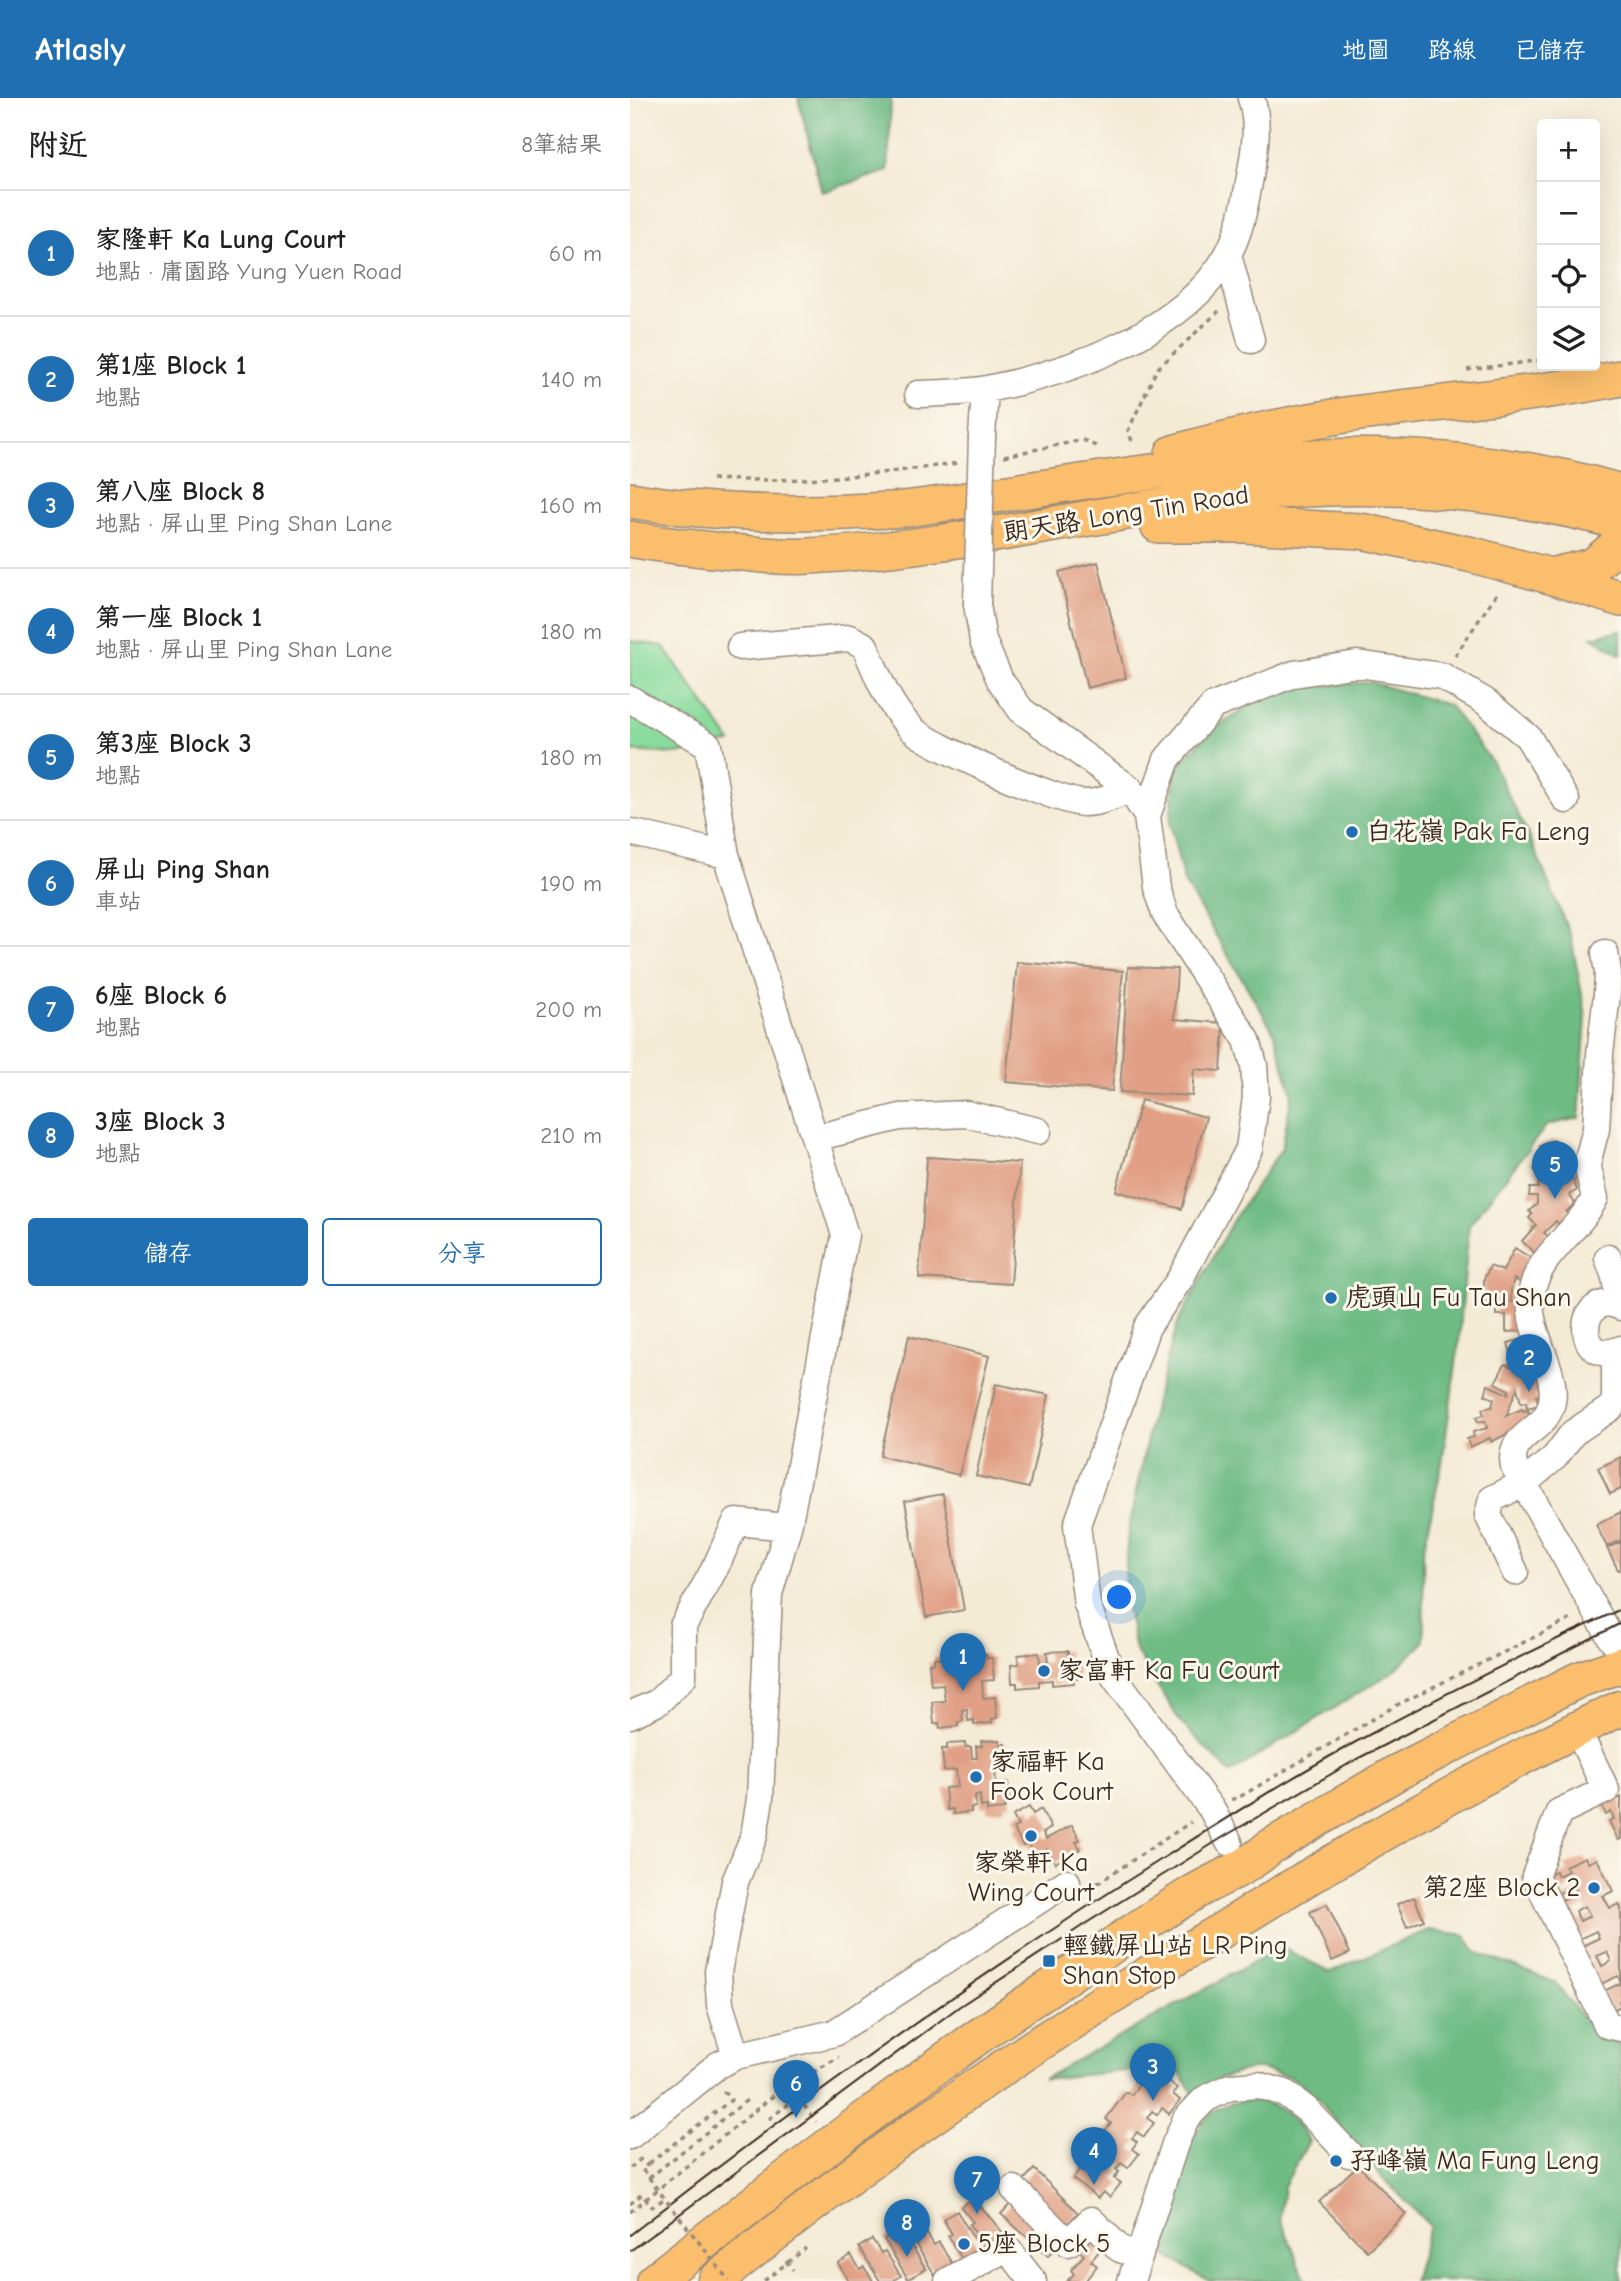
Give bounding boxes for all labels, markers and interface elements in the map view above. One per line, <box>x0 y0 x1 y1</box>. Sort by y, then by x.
text: Atlasly <box>35 30 126 68</box>
text: 地圖 <box>1342 36 1390 64</box>
text: 路線 <box>1428 36 1476 64</box>
text: 已儲存 <box>1514 36 1586 64</box>
map controls <box>1537 119 1600 371</box>
button: + <box>1537 119 1600 182</box>
text: 附近 <box>28 128 88 163</box>
text: 8筆結果 <box>521 131 602 158</box>
button: − <box>1537 182 1600 245</box>
text: 家隆軒 Ka Lung Court <box>95 225 345 255</box>
text: 1 <box>46 240 56 267</box>
text: 60 m <box>549 240 602 267</box>
button: locate <box>1537 245 1600 308</box>
text: 地點 · 庸園路 Yung Yuen Road <box>95 258 402 285</box>
button: layers <box>1537 308 1600 371</box>
text: 第1座 Block 1 <box>95 351 246 381</box>
text: 2 <box>45 366 57 393</box>
text: 140 m <box>541 366 602 393</box>
text: 地點 <box>95 384 141 411</box>
text: 第八座 Block 8 <box>95 477 265 507</box>
street label: 朗天路 Long Tin Road <box>1001 480 1251 548</box>
text: 3 <box>45 492 57 519</box>
text: 160 m <box>540 492 602 519</box>
text: 地點 · 屏山里 Ping Shan Lane <box>95 510 392 537</box>
text: 第一座 Block 1 <box>95 603 262 633</box>
text: 4 <box>46 618 56 645</box>
text: 180 m <box>540 618 602 645</box>
text: 地點 · 屏山里 Ping Shan Lane <box>95 636 392 663</box>
text: 第3座 Block 3 <box>95 729 252 759</box>
text: 5 <box>45 744 57 771</box>
text: 180 m <box>540 744 602 771</box>
text: 地點 <box>95 762 141 789</box>
place label: 白花嶺 Pak Fa Leng <box>1366 817 1590 847</box>
marker: 白花嶺 Pak Fa Leng <box>1344 824 1360 840</box>
text: 屏山 Ping Shan <box>95 855 270 885</box>
text: 6 <box>45 870 57 897</box>
text: 190 m <box>540 870 602 897</box>
text: 車站 <box>95 888 141 915</box>
text: 6座 Block 6 <box>95 981 227 1011</box>
text: 7 <box>46 996 56 1023</box>
text: 200 m <box>535 996 602 1023</box>
text: 地點 <box>95 1014 141 1041</box>
text: 3座 Block 3 <box>95 1107 226 1137</box>
text: 8 <box>45 1122 57 1149</box>
text: 210 m <box>540 1122 602 1149</box>
text: 地點 <box>95 1140 141 1167</box>
pin: 5 <box>1532 1141 1578 1199</box>
button: 儲存 <box>28 1218 308 1286</box>
button: 分享 <box>322 1218 602 1286</box>
place label: 虎頭山 Fu Tau Shan <box>1345 1283 1571 1313</box>
marker: 虎頭山 Fu Tau Shan <box>1323 1290 1339 1306</box>
pin: 2 <box>1506 1334 1552 1392</box>
your location <box>1102 1580 1136 1614</box>
pin: 1 <box>940 1633 986 1691</box>
place label: 家富軒 Ka Fu Court <box>1058 1656 1281 1686</box>
marker: 家富軒 Ka Fu Court <box>1036 1663 1052 1679</box>
place label: 家福軒 Ka Fook Court <box>990 1747 1115 1807</box>
marker: 家福軒 Ka Fook Court <box>968 1769 984 1785</box>
marker: 家榮軒 Ka Wing Court <box>1023 1828 1039 1844</box>
place label: 家榮軒 Ka Wing Court <box>968 1848 1096 1908</box>
place label: 第2座 Block 2 <box>1423 1873 1580 1903</box>
marker: 第2座 Block 2 <box>1586 1880 1602 1896</box>
place label: 輕鐵屏山站 LR Ping Shan Stop <box>1063 1931 1287 1991</box>
marker: 輕鐵屏山站 LR Ping Shan Stop <box>1041 1953 1057 1969</box>
pin: 3 <box>1130 2043 1176 2101</box>
pin: 6 <box>773 2060 819 2118</box>
pin: 4 <box>1071 2127 1117 2185</box>
place label: 孖峰嶺 Ma Fung Leng <box>1350 2146 1599 2176</box>
marker: 孖峰嶺 Ma Fung Leng <box>1328 2153 1344 2169</box>
pin: 7 <box>954 2156 1000 2214</box>
pin: 8 <box>884 2199 930 2257</box>
place label: 5座 Block 5 <box>978 2229 1110 2259</box>
marker: 5座 Block 5 <box>956 2236 972 2252</box>

